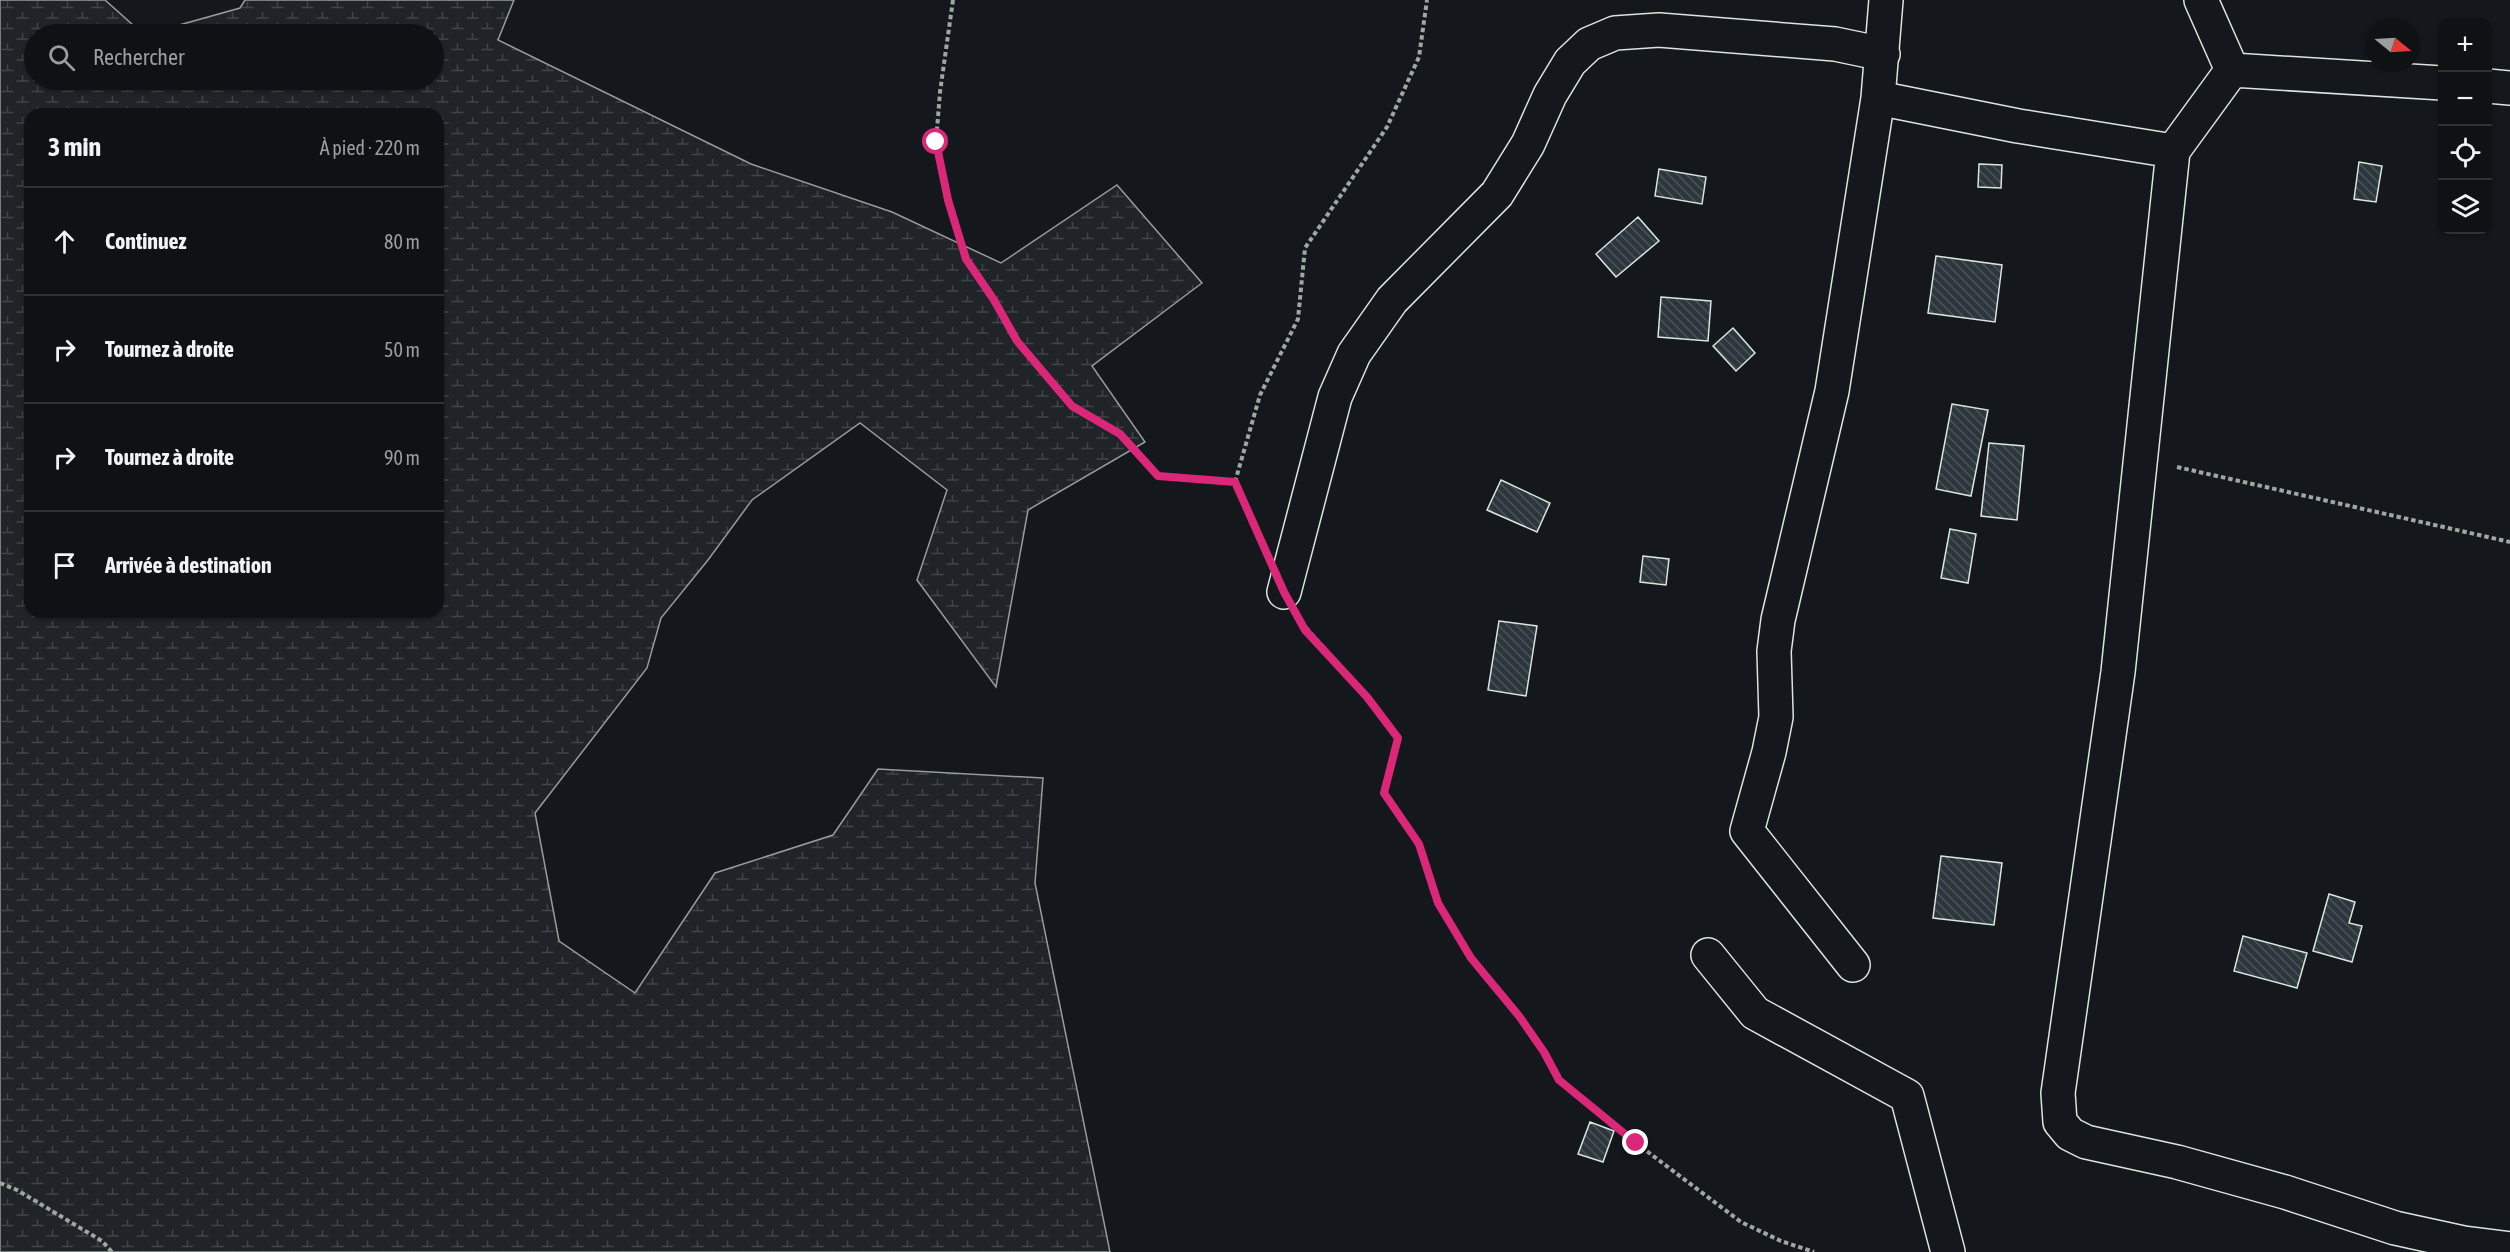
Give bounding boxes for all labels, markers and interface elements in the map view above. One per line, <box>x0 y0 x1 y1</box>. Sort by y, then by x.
north arrow <box>2366 18 2420 72</box>
map controls <box>2438 18 2492 234</box>
button: + <box>2438 18 2492 72</box>
search box <box>24 24 444 90</box>
icon: search <box>45 41 78 74</box>
text: Rechercher <box>93 44 184 70</box>
button: − <box>2438 72 2492 126</box>
button: locate <box>2438 126 2492 180</box>
route start <box>922 128 948 154</box>
text: 3 min <box>48 132 101 162</box>
text: À pied · 220 m <box>320 136 420 159</box>
button: layers <box>2438 180 2492 234</box>
icon: ahead <box>48 225 81 258</box>
text: Continuez <box>105 228 187 254</box>
text: 80 m <box>384 230 420 253</box>
icon: right <box>48 333 81 366</box>
text: Tournez à droite <box>105 336 234 362</box>
text: 50 m <box>384 338 420 361</box>
icon: right <box>48 441 81 474</box>
text: Tournez à droite <box>105 444 234 470</box>
text: 90 m <box>384 446 420 469</box>
icon: arrive <box>48 549 81 582</box>
text: Arrivée à destination <box>105 552 272 578</box>
route end <box>1622 1129 1648 1155</box>

